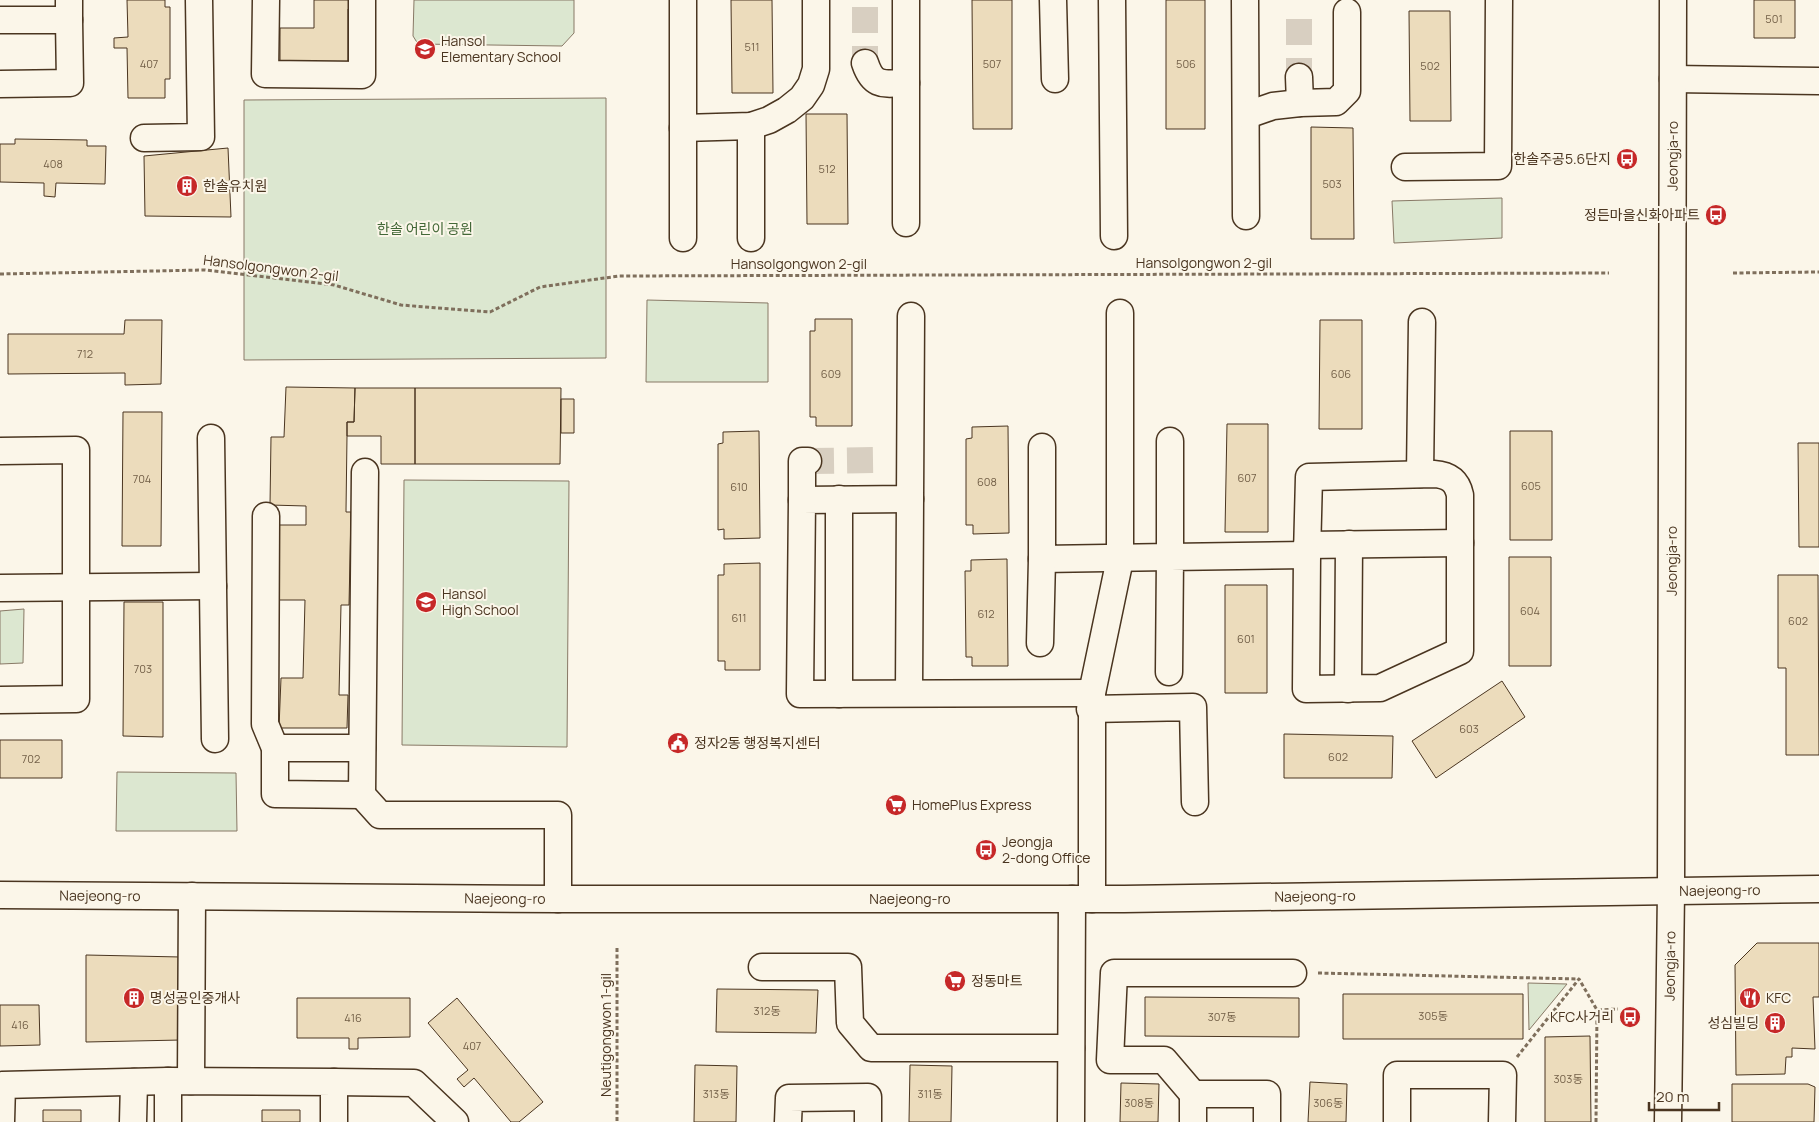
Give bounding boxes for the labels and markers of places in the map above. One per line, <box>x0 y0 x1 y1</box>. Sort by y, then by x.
place label: Hansol Elementary School <box>441 31 561 66</box>
school or university icon: Hansol Elementary School <box>413 37 437 61</box>
bus stop icon: 한솔주공5.6단지 <box>1615 147 1639 171</box>
place label: 한솔주공5.6단지 <box>1513 149 1611 168</box>
building icon: 한솔유치원 <box>175 174 199 198</box>
place label: 한솔유치원 <box>203 176 267 195</box>
bus stop icon: 정든마을신화아파트 <box>1704 203 1728 227</box>
place label: 정든마을신화아파트 <box>1584 205 1700 224</box>
place label: Hansol High School <box>442 584 519 619</box>
school or university icon: Hansol High School <box>414 590 438 614</box>
public building icon: 정자2동 행정복지센터 <box>666 731 690 755</box>
place label: 정자2동 행정복지센터 <box>694 733 821 752</box>
supermarket icon: HomePlus Express <box>884 793 908 817</box>
place label: HomePlus Express <box>912 795 1032 814</box>
place label: Jeongja 2-dong Office <box>1002 832 1090 867</box>
bus stop icon: Jeongja 2-dong Office <box>974 838 998 862</box>
supermarket icon: 정동마트 <box>943 969 967 993</box>
place label: 정동마트 <box>971 971 1023 990</box>
building icon: 명성공인중개사 <box>122 986 146 1010</box>
restaurant icon: KFC <box>1738 986 1762 1010</box>
place label: 명성공인중개사 <box>150 988 240 1007</box>
place label: KFC <box>1766 988 1791 1007</box>
bus stop icon: KFC사거리 <box>1618 1005 1642 1029</box>
place label: KFC사거리 <box>1550 1007 1614 1026</box>
building icon: 성심빌딩 <box>1763 1011 1787 1035</box>
place label: 성심빌딩 <box>1707 1013 1759 1032</box>

